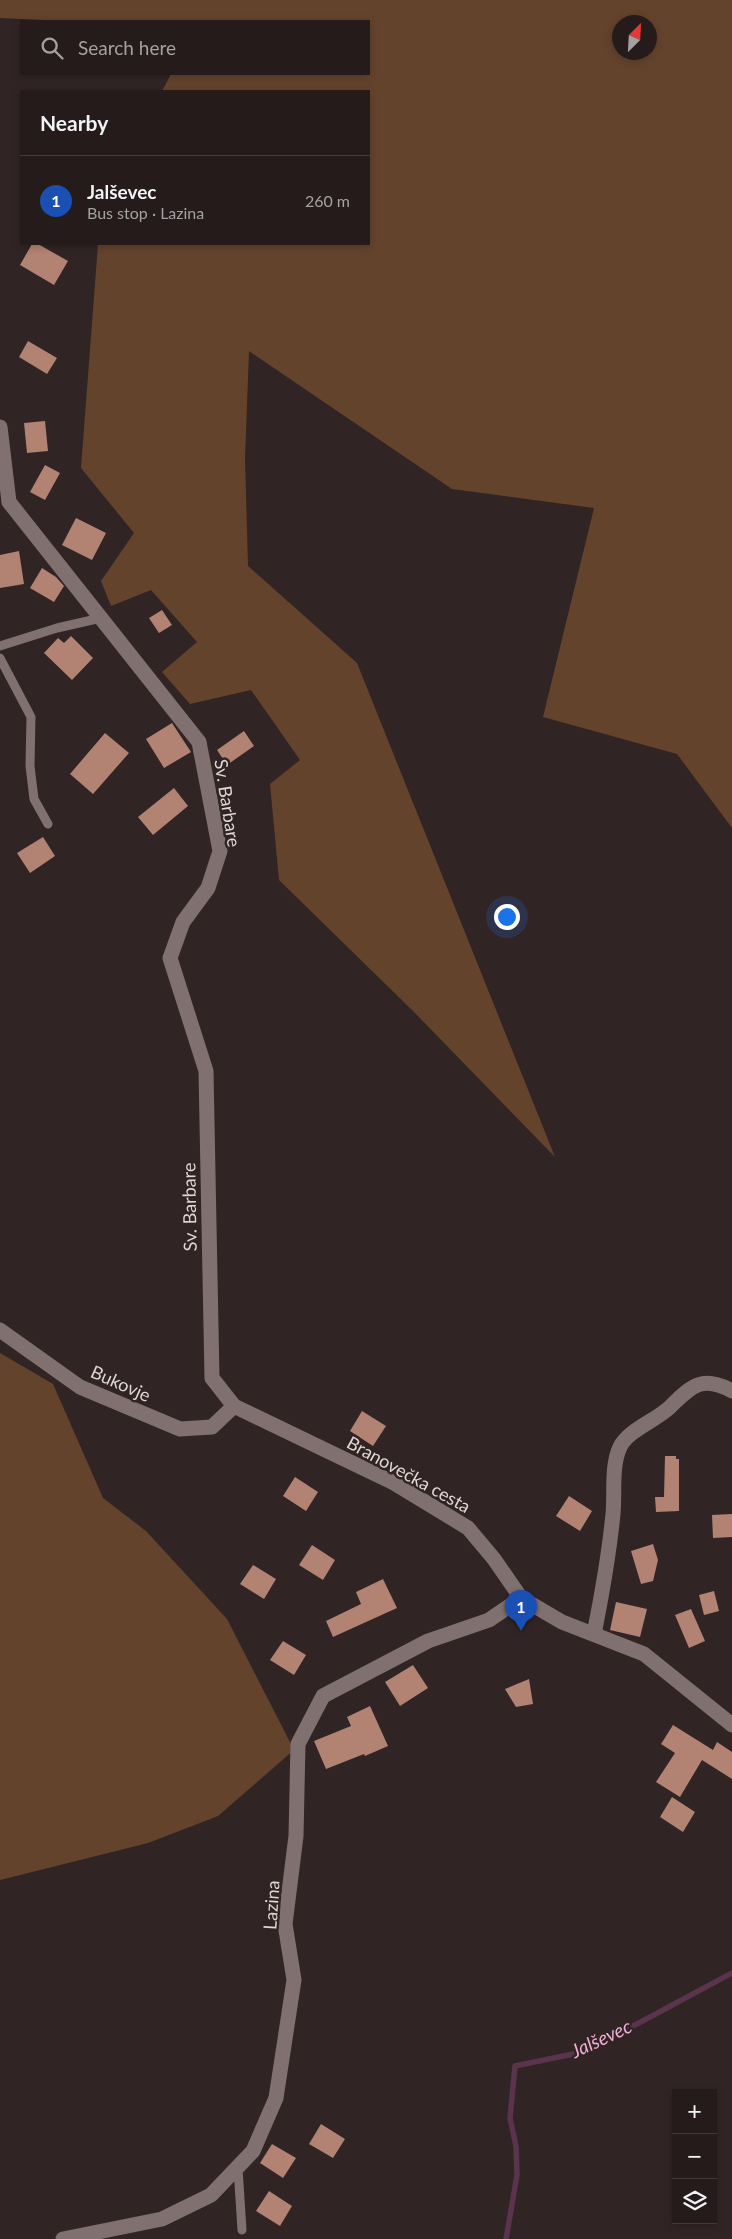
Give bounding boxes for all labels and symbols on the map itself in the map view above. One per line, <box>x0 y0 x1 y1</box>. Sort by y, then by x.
north arrow <box>612 15 657 60</box>
street label: Sv. Barbare <box>210 758 246 848</box>
your location <box>494 904 520 930</box>
street label: Sv. Barbare <box>177 1163 201 1251</box>
street label: Bukovje <box>88 1360 154 1406</box>
street label: Branovečka cesta <box>343 1431 475 1517</box>
pin: 1 <box>505 1590 537 1631</box>
street label: Lazina <box>258 1879 284 1931</box>
water label: Jalševec <box>566 2014 635 2062</box>

